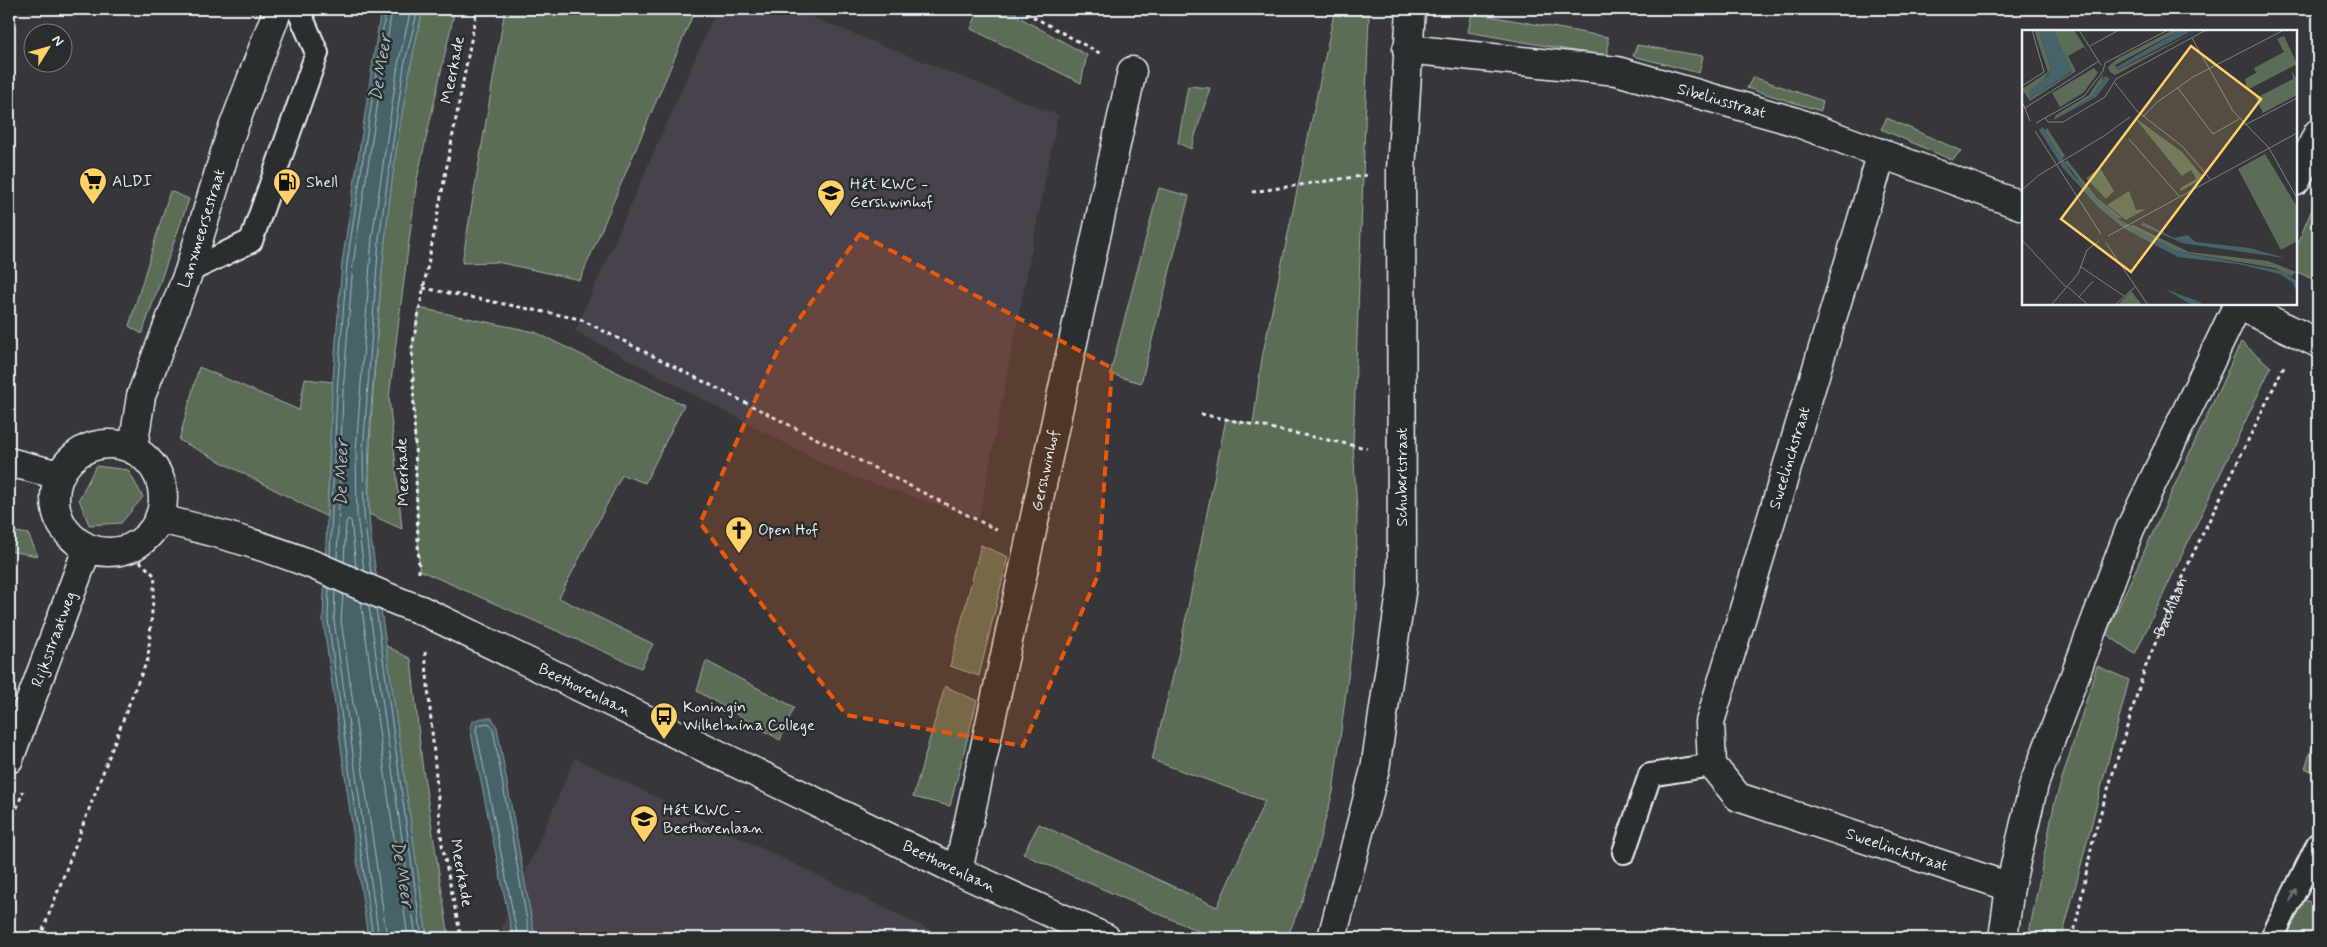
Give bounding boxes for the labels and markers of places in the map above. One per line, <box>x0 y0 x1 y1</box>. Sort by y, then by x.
supermarket icon: ALDI <box>78 166 108 205</box>
fuel station icon: Shell <box>272 167 302 206</box>
place label: ALDI <box>112 171 152 192</box>
place label: Shell <box>306 172 338 193</box>
place label: Hét KWC - Gershwinhof <box>850 174 933 213</box>
school or university icon: Hét KWC - Gershwinhof <box>816 178 846 217</box>
church icon: Open Hof <box>724 515 754 554</box>
place label: Open Hof <box>758 520 819 541</box>
place label: Koningin Wilhelmina College <box>683 697 815 736</box>
bus stop icon: Koningin Wilhelmina College <box>649 701 679 740</box>
place label: Hét KWC - Beethovenlaan <box>663 800 764 839</box>
school or university icon: Hét KWC - Beethovenlaan <box>629 804 659 843</box>

